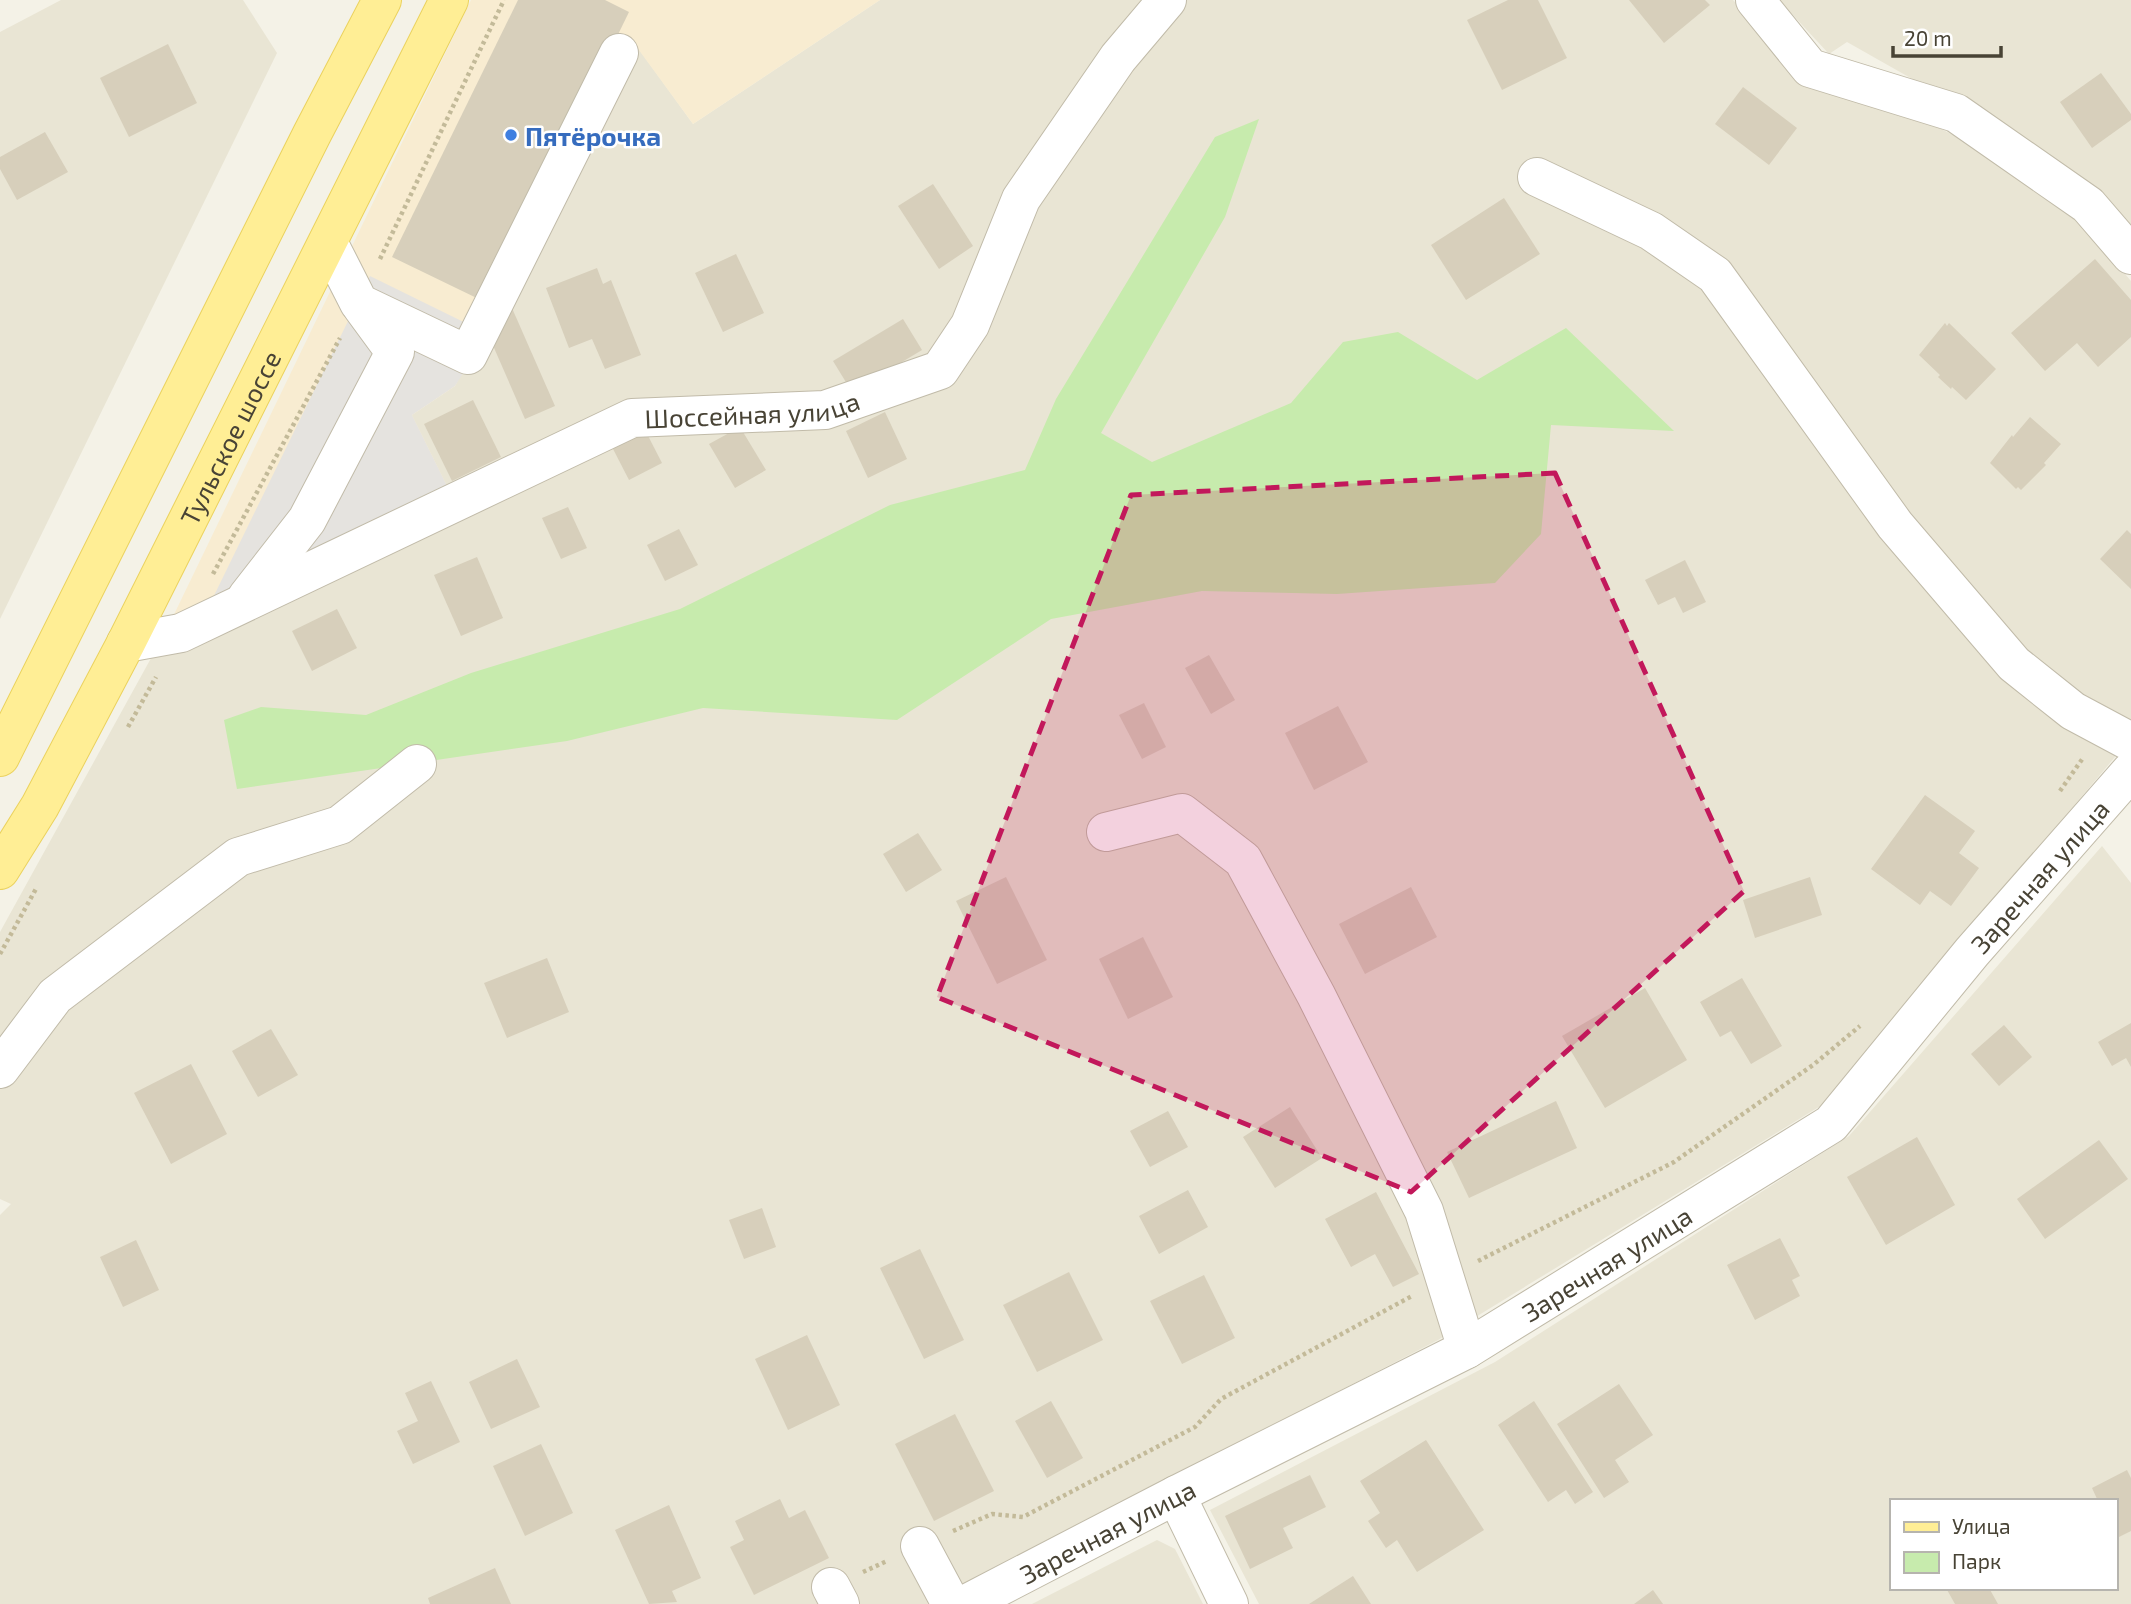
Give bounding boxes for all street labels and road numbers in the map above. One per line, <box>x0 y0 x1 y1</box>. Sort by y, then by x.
street label: Тульское шоссе <box>173 345 286 529</box>
street label: Шоссейная улица <box>644 384 863 433</box>
street label: Заречная улица <box>1963 793 2115 959</box>
street label: Заречная улица <box>1516 1199 1697 1327</box>
street label: Заречная улица <box>1014 1472 1200 1589</box>

